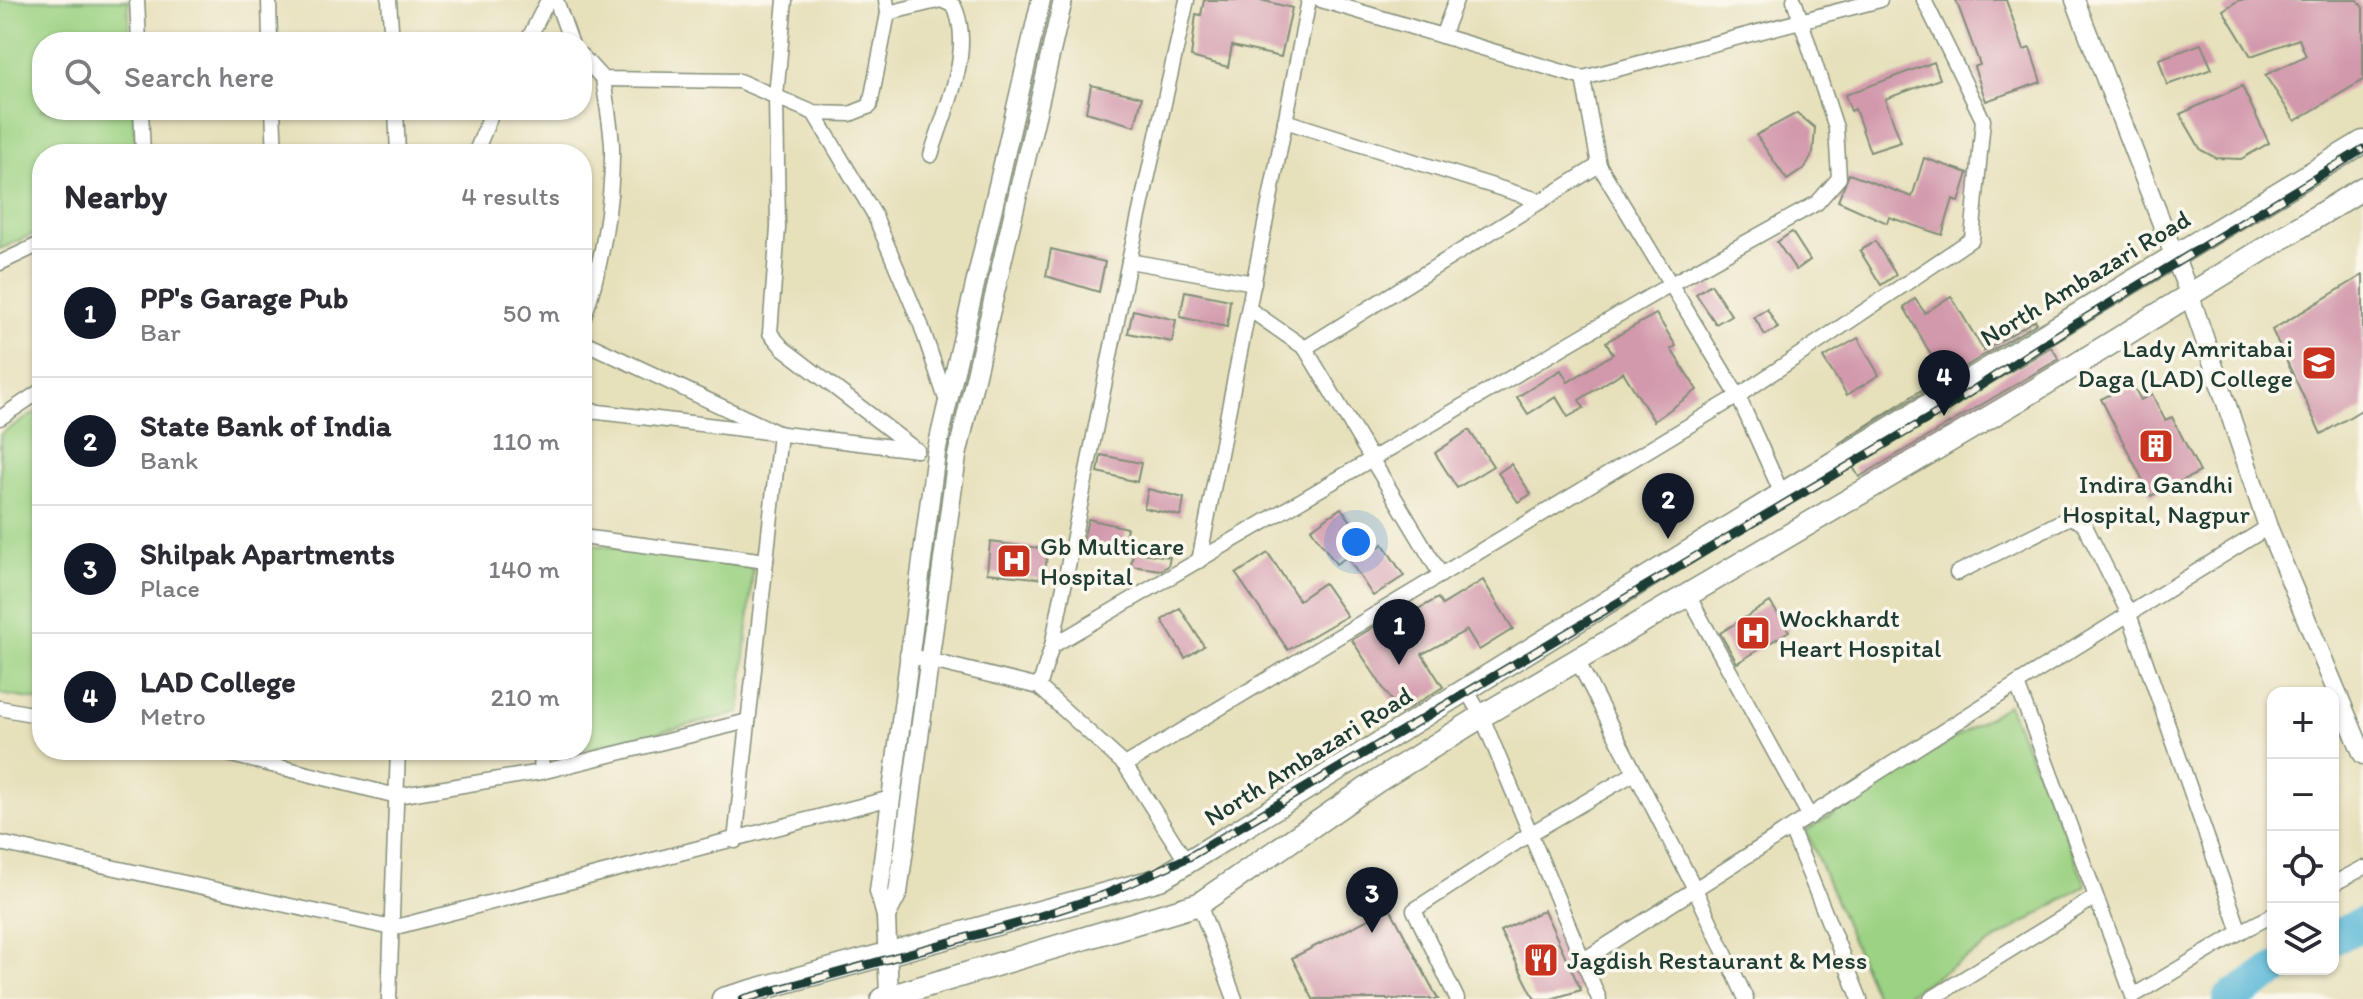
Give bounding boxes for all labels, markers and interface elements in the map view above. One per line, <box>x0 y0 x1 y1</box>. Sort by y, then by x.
search box <box>32 32 592 120</box>
icon: search <box>60 54 104 98</box>
text: Search here <box>124 58 274 95</box>
text: Nearby <box>64 176 167 217</box>
text: 4 results <box>461 180 560 212</box>
street label: North Ambazari Road <box>1974 203 2196 353</box>
text: PP's Garage Pub <box>140 279 348 316</box>
text: 1 <box>84 297 96 329</box>
text: 50 m <box>503 297 560 329</box>
text: Bar <box>140 316 181 348</box>
place label: Lady Amritabai Daga (LAD) College <box>2078 332 2293 394</box>
school or university icon: Lady Amritabai Daga (LAD) College <box>2300 344 2338 382</box>
pin: 4 <box>1918 350 1970 416</box>
text: State Bank of India <box>140 407 391 444</box>
text: 2 <box>83 425 97 457</box>
text: 110 m <box>492 425 560 457</box>
building icon: Indira Gandhi Hospital, Nagpur <box>2137 427 2175 465</box>
text: Bank <box>140 444 198 476</box>
place label: Indira Gandhi Hospital, Nagpur <box>2062 468 2250 530</box>
pin: 2 <box>1642 473 1694 539</box>
your location <box>1336 522 1376 562</box>
place label: Gb Multicare Hospital <box>1040 530 1184 592</box>
text: Shilpak Apartments <box>140 535 395 572</box>
hospital icon: Gb Multicare Hospital <box>995 542 1033 580</box>
text: 3 <box>83 553 97 585</box>
text: 140 m <box>489 553 560 585</box>
text: Place <box>140 572 200 604</box>
pin: 1 <box>1373 599 1425 665</box>
place label: Wockhardt Heart Hospital <box>1779 602 1941 664</box>
hospital icon: Wockhardt Heart Hospital <box>1734 614 1772 652</box>
text: LAD College <box>140 663 296 700</box>
street label: North Ambazari Road <box>1198 679 1418 833</box>
text: 4 <box>82 681 98 713</box>
text: 210 m <box>491 681 560 713</box>
map controls <box>2267 687 2339 975</box>
button: + <box>2267 687 2339 759</box>
text: Metro <box>140 700 206 732</box>
button: − <box>2267 759 2339 831</box>
button: locate <box>2267 831 2339 903</box>
pin: 3 <box>1346 867 1398 933</box>
button: layers <box>2267 903 2339 975</box>
restaurant icon: Jagdish Restaurant & Mess <box>1522 941 1560 979</box>
place label: Jagdish Restaurant & Mess <box>1567 944 1867 976</box>

